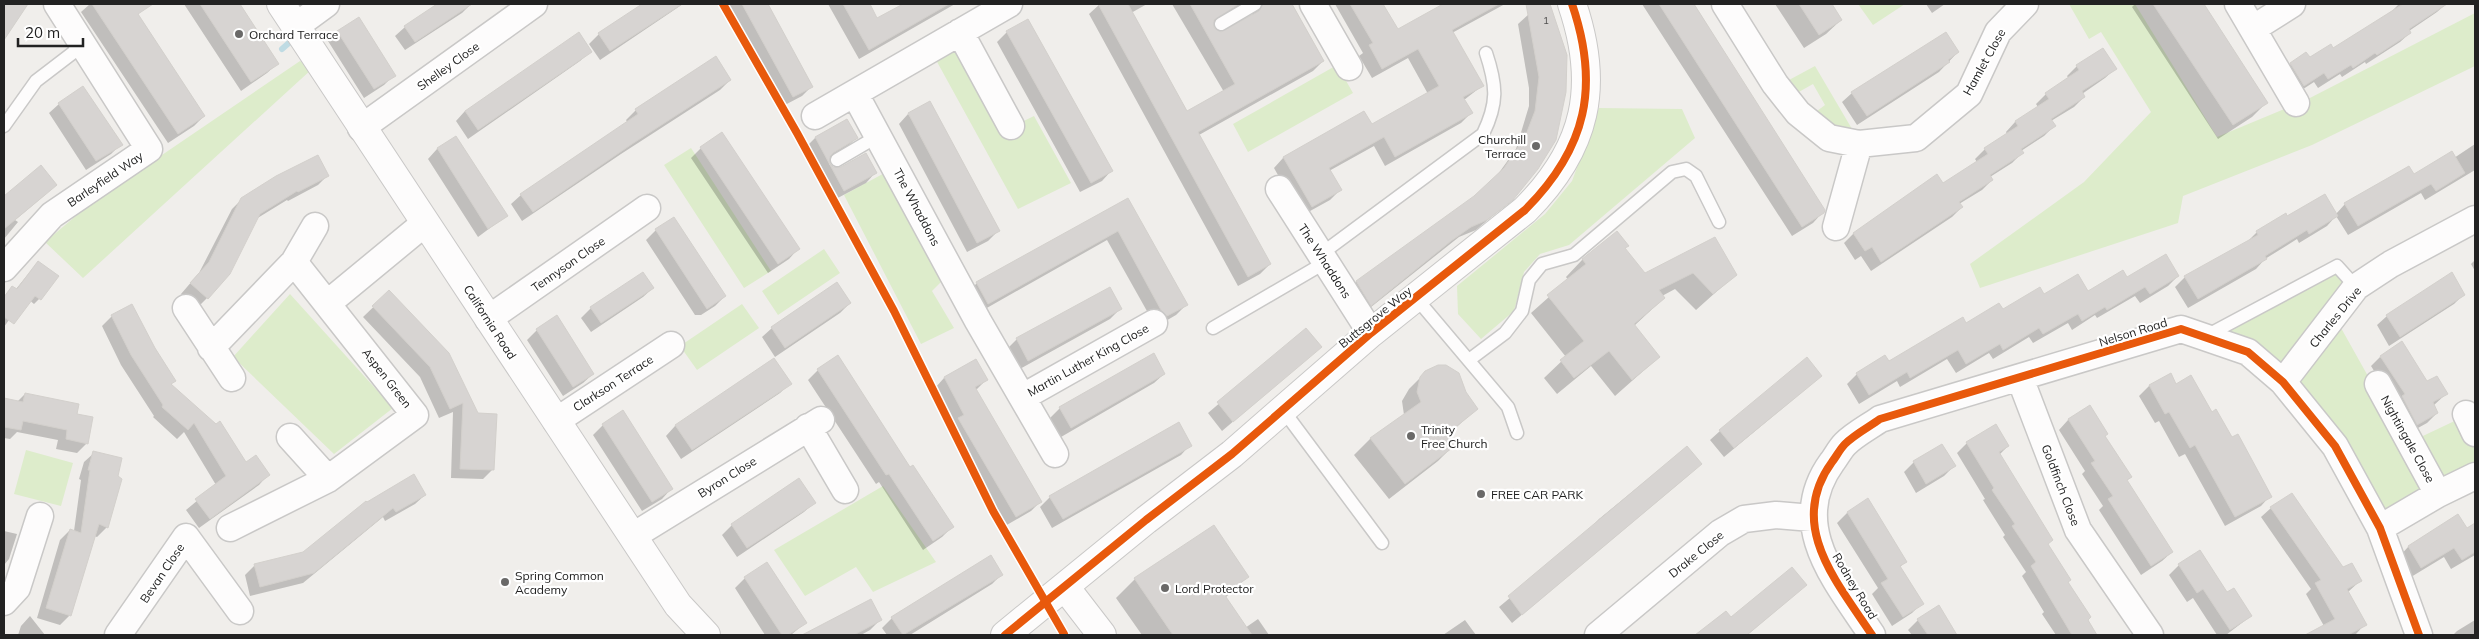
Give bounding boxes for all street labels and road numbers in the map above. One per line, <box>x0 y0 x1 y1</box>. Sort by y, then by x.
street label: Hamlet Close <box>1959 26 2009 98</box>
street label: Shelley Close <box>414 38 482 94</box>
street label: Barleyfield Way <box>64 148 146 210</box>
street label: The Whaddons <box>890 166 944 248</box>
street label: The Whaddons <box>1295 221 1355 301</box>
street label: Tennyson Close <box>528 233 608 295</box>
street label: California Road <box>460 282 520 362</box>
street label: Buttsgrove Way <box>1335 283 1415 351</box>
street label: Charles Drive <box>2306 283 2364 351</box>
street label: Nelson Road <box>2097 314 2169 350</box>
street label: Martin Luther King Close <box>1025 320 1151 400</box>
street label: Aspen Green <box>359 345 415 411</box>
street label: Clarkson Terrace <box>570 351 656 415</box>
street label: Nightingale Close <box>2378 393 2438 485</box>
street label: Goldfinch Close <box>2039 442 2083 528</box>
street label: Byron Close <box>695 453 759 501</box>
street label: Drake Close <box>1665 527 1727 581</box>
street label: Bevan Close <box>137 540 187 606</box>
street label: Rodney Road <box>1829 550 1881 622</box>

